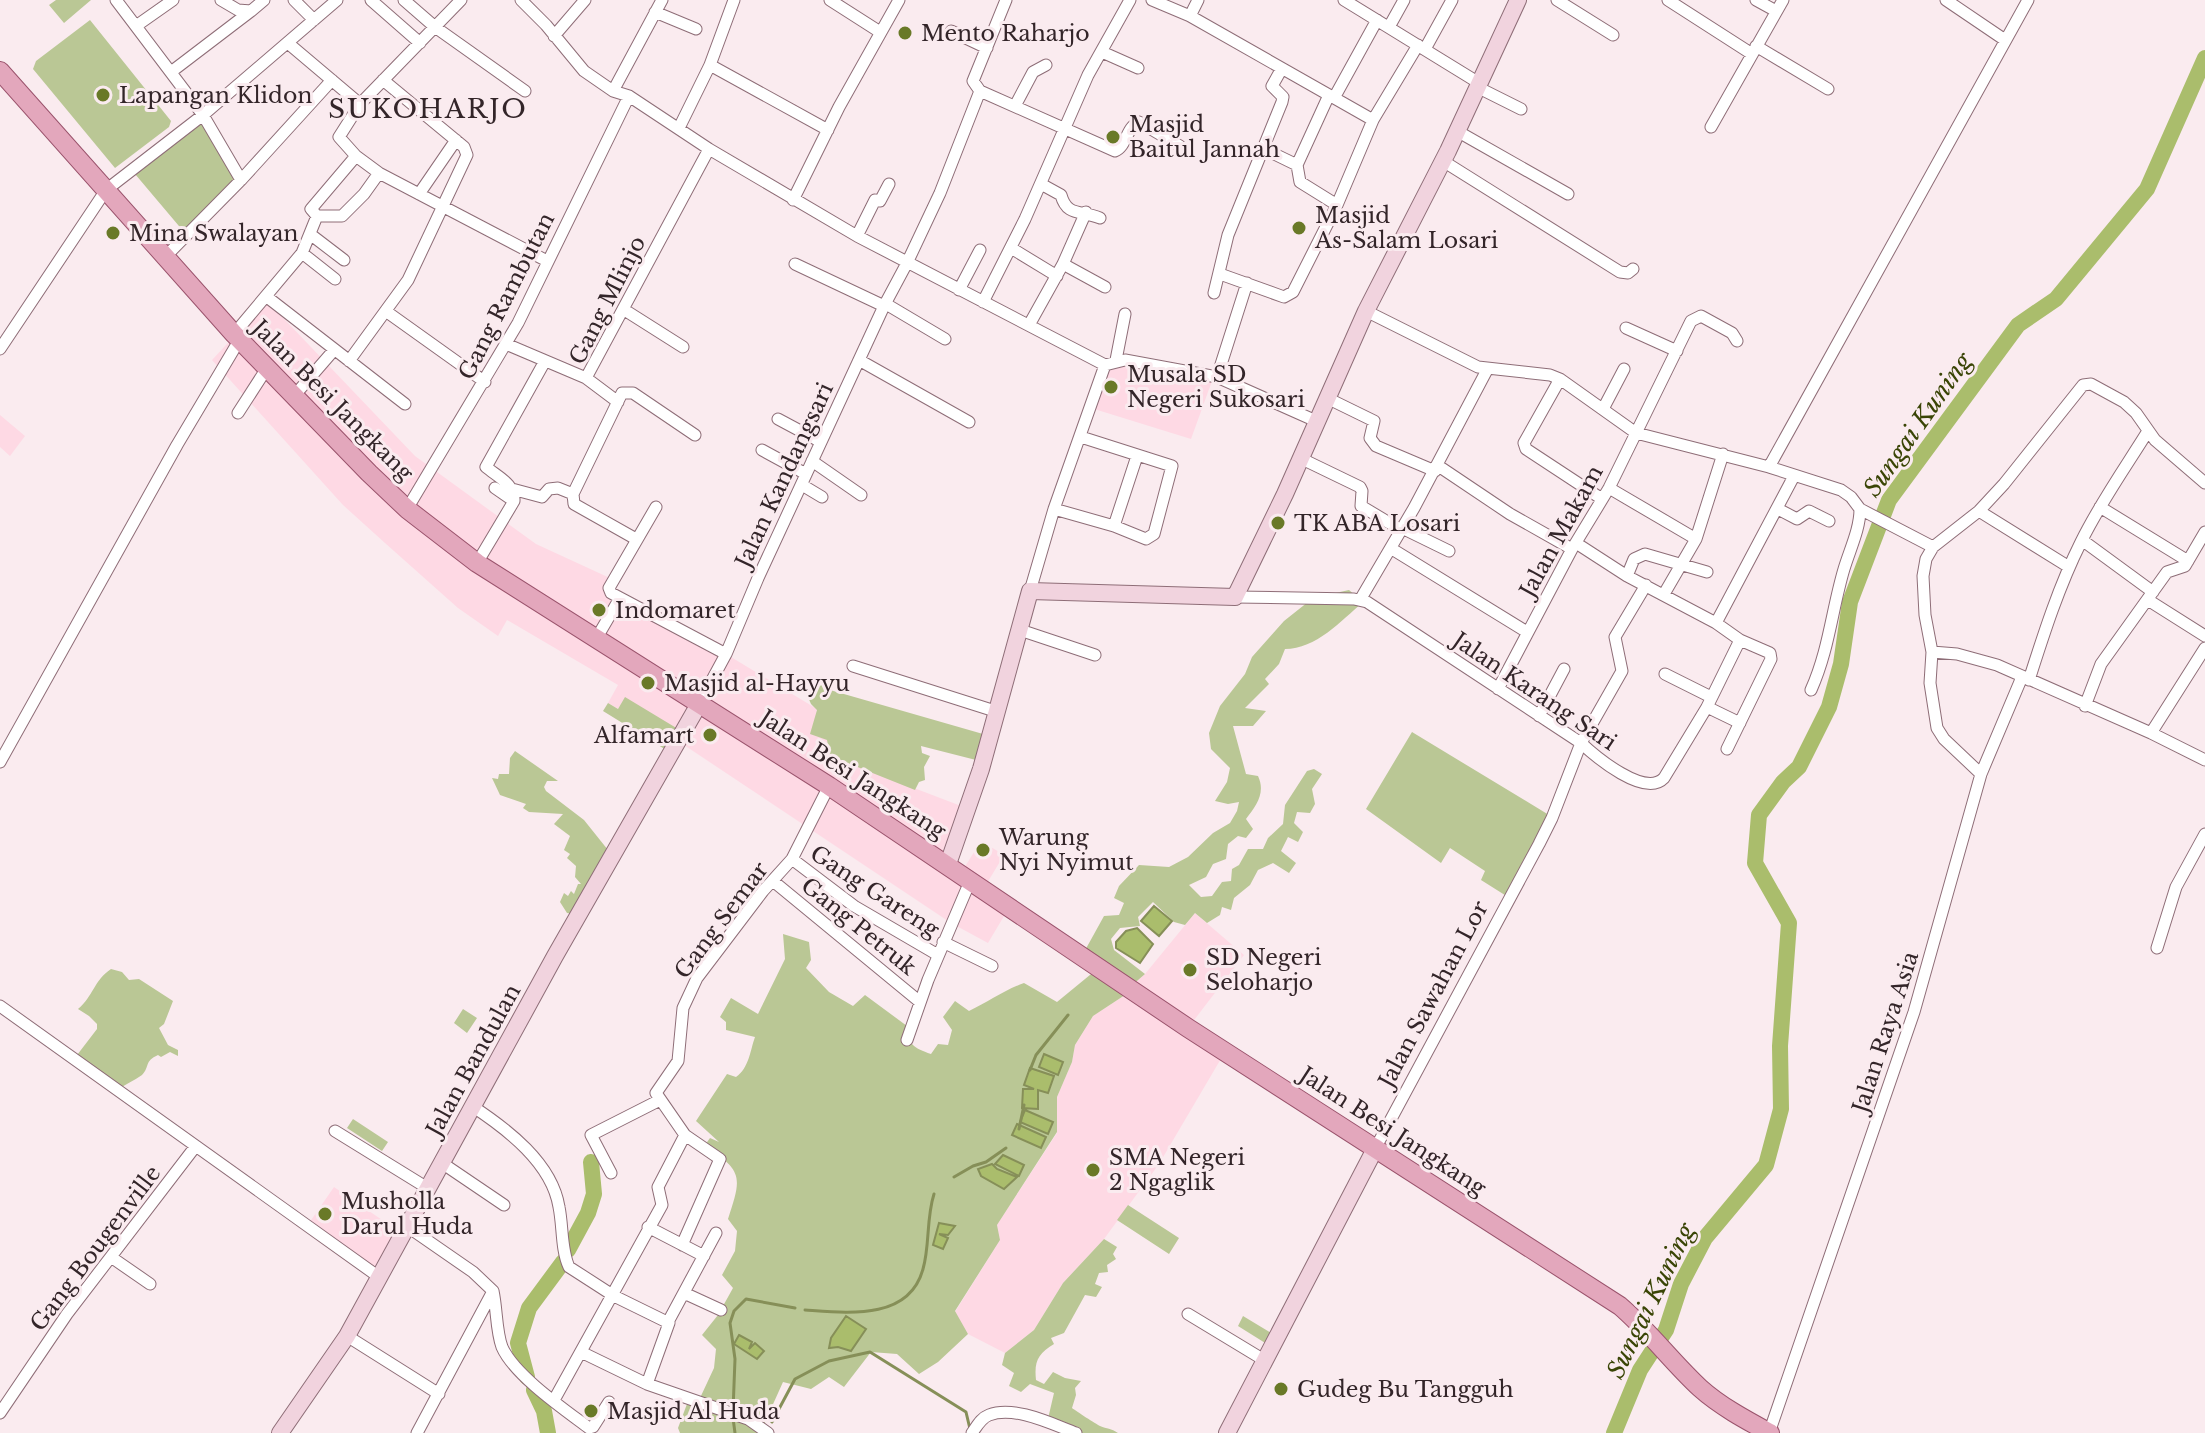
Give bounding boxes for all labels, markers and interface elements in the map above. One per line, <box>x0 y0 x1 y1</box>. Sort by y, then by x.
place label: Mento Raharjo <box>921 20 1090 47</box>
marker: Mento Raharjo <box>896 24 914 42</box>
place label: Lapangan Klidon <box>119 82 313 109</box>
marker: Lapangan Klidon <box>94 86 112 104</box>
district label: SUKOHARJO <box>328 93 528 125</box>
place label: Masjid Baitul Jannah <box>1129 111 1280 163</box>
marker: Masjid Baitul Jannah <box>1104 128 1122 146</box>
place label: Masjid As-Salam Losari <box>1314 202 1499 254</box>
street label: Gang Rambutan <box>453 208 560 384</box>
marker: Masjid As-Salam Losari <box>1290 219 1308 237</box>
place label: Mina Swalayan <box>129 220 299 247</box>
marker: Mina Swalayan <box>104 224 122 242</box>
street label: Gang Mlinjo <box>563 231 651 369</box>
street label: Jalan Besi Jangkang <box>244 312 419 487</box>
water label: Sungai Kuning <box>1857 346 1979 502</box>
place label: Musala SD Negeri Sukosari <box>1127 361 1306 413</box>
street label: Jalan Kandangsari <box>728 378 839 575</box>
marker: Musala SD Negeri Sukosari <box>1102 378 1120 396</box>
street label: Jalan Makam <box>1513 460 1609 604</box>
place label: TK ABA Losari <box>1294 510 1461 537</box>
marker: TK ABA Losari <box>1269 514 1287 532</box>
place label: Indomaret <box>615 597 736 624</box>
marker: Indomaret <box>590 601 608 619</box>
street label: Jalan Karang Sari <box>1445 625 1622 756</box>
place label: Masjid al-Hayyu <box>664 670 850 697</box>
marker: Masjid al-Hayyu <box>639 674 657 692</box>
street label: Jalan Besi Jangkang <box>752 702 952 845</box>
place label: Alfamart <box>593 722 695 749</box>
marker: Alfamart <box>701 726 719 744</box>
place label: Warung Nyi Nyimut <box>998 824 1134 876</box>
street label: Gang Gareng <box>805 840 945 944</box>
marker: Warung Nyi Nyimut <box>974 841 992 859</box>
street label: Gang Semar <box>669 856 774 984</box>
street label: Gang Petruk <box>796 872 922 981</box>
street label: Jalan Sawahan Lor <box>1371 896 1494 1095</box>
place label: SD Negeri Seloharjo <box>1206 944 1322 996</box>
street label: Jalan Raya Asia <box>1846 947 1925 1119</box>
marker: SD Negeri Seloharjo <box>1181 961 1199 979</box>
street label: Jalan Bandulan <box>419 980 526 1143</box>
street label: Jalan Besi Jangkang <box>1292 1059 1492 1202</box>
place label: SMA Negeri 2 Ngaglik <box>1109 1144 1246 1196</box>
street label: Gang Bougenville <box>24 1160 166 1336</box>
marker: SMA Negeri 2 Ngaglik <box>1084 1161 1102 1179</box>
place label: Musholla Darul Huda <box>341 1188 474 1240</box>
marker: Musholla Darul Huda <box>316 1205 334 1223</box>
water label: Sungai Kuning <box>1600 1217 1701 1383</box>
place label: Gudeg Bu Tangguh <box>1297 1376 1514 1403</box>
marker: Gudeg Bu Tangguh <box>1272 1380 1290 1398</box>
place label: Masjid Al Huda <box>607 1398 781 1425</box>
marker: Masjid Al Huda <box>582 1402 600 1420</box>

